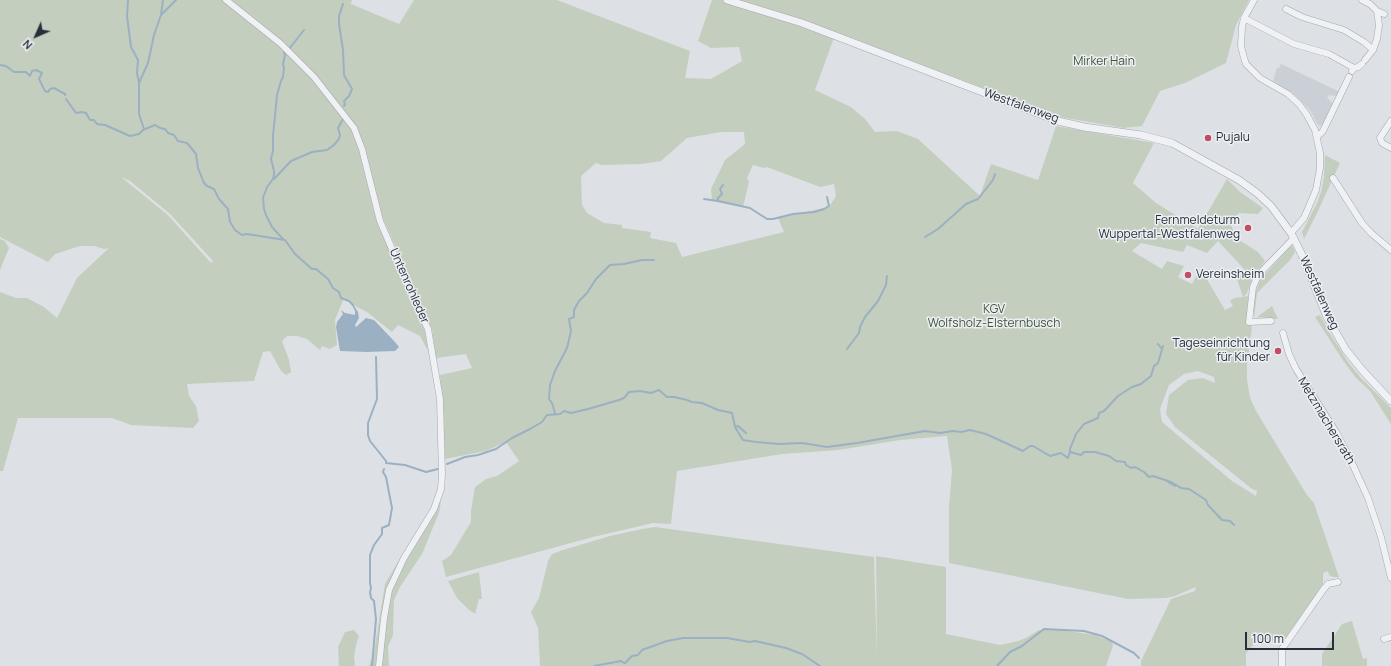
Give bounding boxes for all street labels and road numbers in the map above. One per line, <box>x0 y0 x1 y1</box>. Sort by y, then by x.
street label: Westfalenweg <box>981 86 1061 126</box>
street label: Untenrohleder <box>386 246 432 326</box>
street label: Westfalenweg <box>1296 254 1342 332</box>
street label: Metzmachersrath <box>1294 375 1358 467</box>

